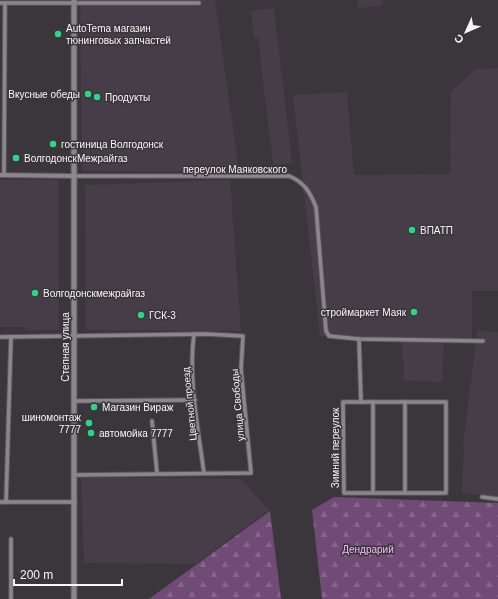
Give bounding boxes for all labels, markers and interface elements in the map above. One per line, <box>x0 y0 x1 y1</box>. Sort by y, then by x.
north arrow <box>446 12 486 52</box>
place label: AutoTema магазин тюнинговых запчастей <box>66 23 171 46</box>
marker: AutoTema магазин тюнинговых запчастей <box>53 29 63 39</box>
text: С <box>452 32 466 46</box>
place label: Вкусные обеды <box>8 89 80 100</box>
marker: Вкусные обеды <box>83 89 93 99</box>
marker: Продукты <box>92 92 102 102</box>
place label: Продукты <box>105 92 150 103</box>
marker: гостиница Волгодонск <box>48 139 58 149</box>
place label: гостиница Волгодонск <box>61 139 164 150</box>
marker: ВолгодонскМежрайгаз <box>11 153 21 163</box>
place label: ВолгодонскМежрайгаз <box>24 153 128 164</box>
street label: переулок Маяковского <box>183 164 288 175</box>
marker: ВПАТП <box>407 225 417 235</box>
place label: ВПАТП <box>420 225 453 236</box>
marker: Волгодонскмежрайгаз <box>30 288 40 298</box>
place label: Волгодонскмежрайгаз <box>43 288 146 299</box>
place label: строймаркет Маяк <box>321 307 407 318</box>
marker: строймаркет Маяк <box>409 307 419 317</box>
marker: ГСК-3 <box>136 310 146 320</box>
place label: ГСК-3 <box>149 310 176 321</box>
street label: Степная улица <box>60 312 71 382</box>
street label: Цветной проезд <box>180 366 199 441</box>
street label: улица Свободы <box>229 368 246 441</box>
marker: Магазин Вираж <box>89 402 99 412</box>
place label: Магазин Вираж <box>102 402 174 413</box>
street label: Зимний переулок <box>330 407 341 488</box>
place label: шиномонтаж 7777 <box>22 412 81 435</box>
marker: шиномонтаж 7777 <box>84 418 94 428</box>
marker: автомойка 7777 <box>86 428 96 438</box>
place label: автомойка 7777 <box>99 428 173 439</box>
park label: Дендрарий <box>342 544 394 555</box>
scale bar <box>14 561 122 587</box>
text: 200 m <box>20 568 53 582</box>

